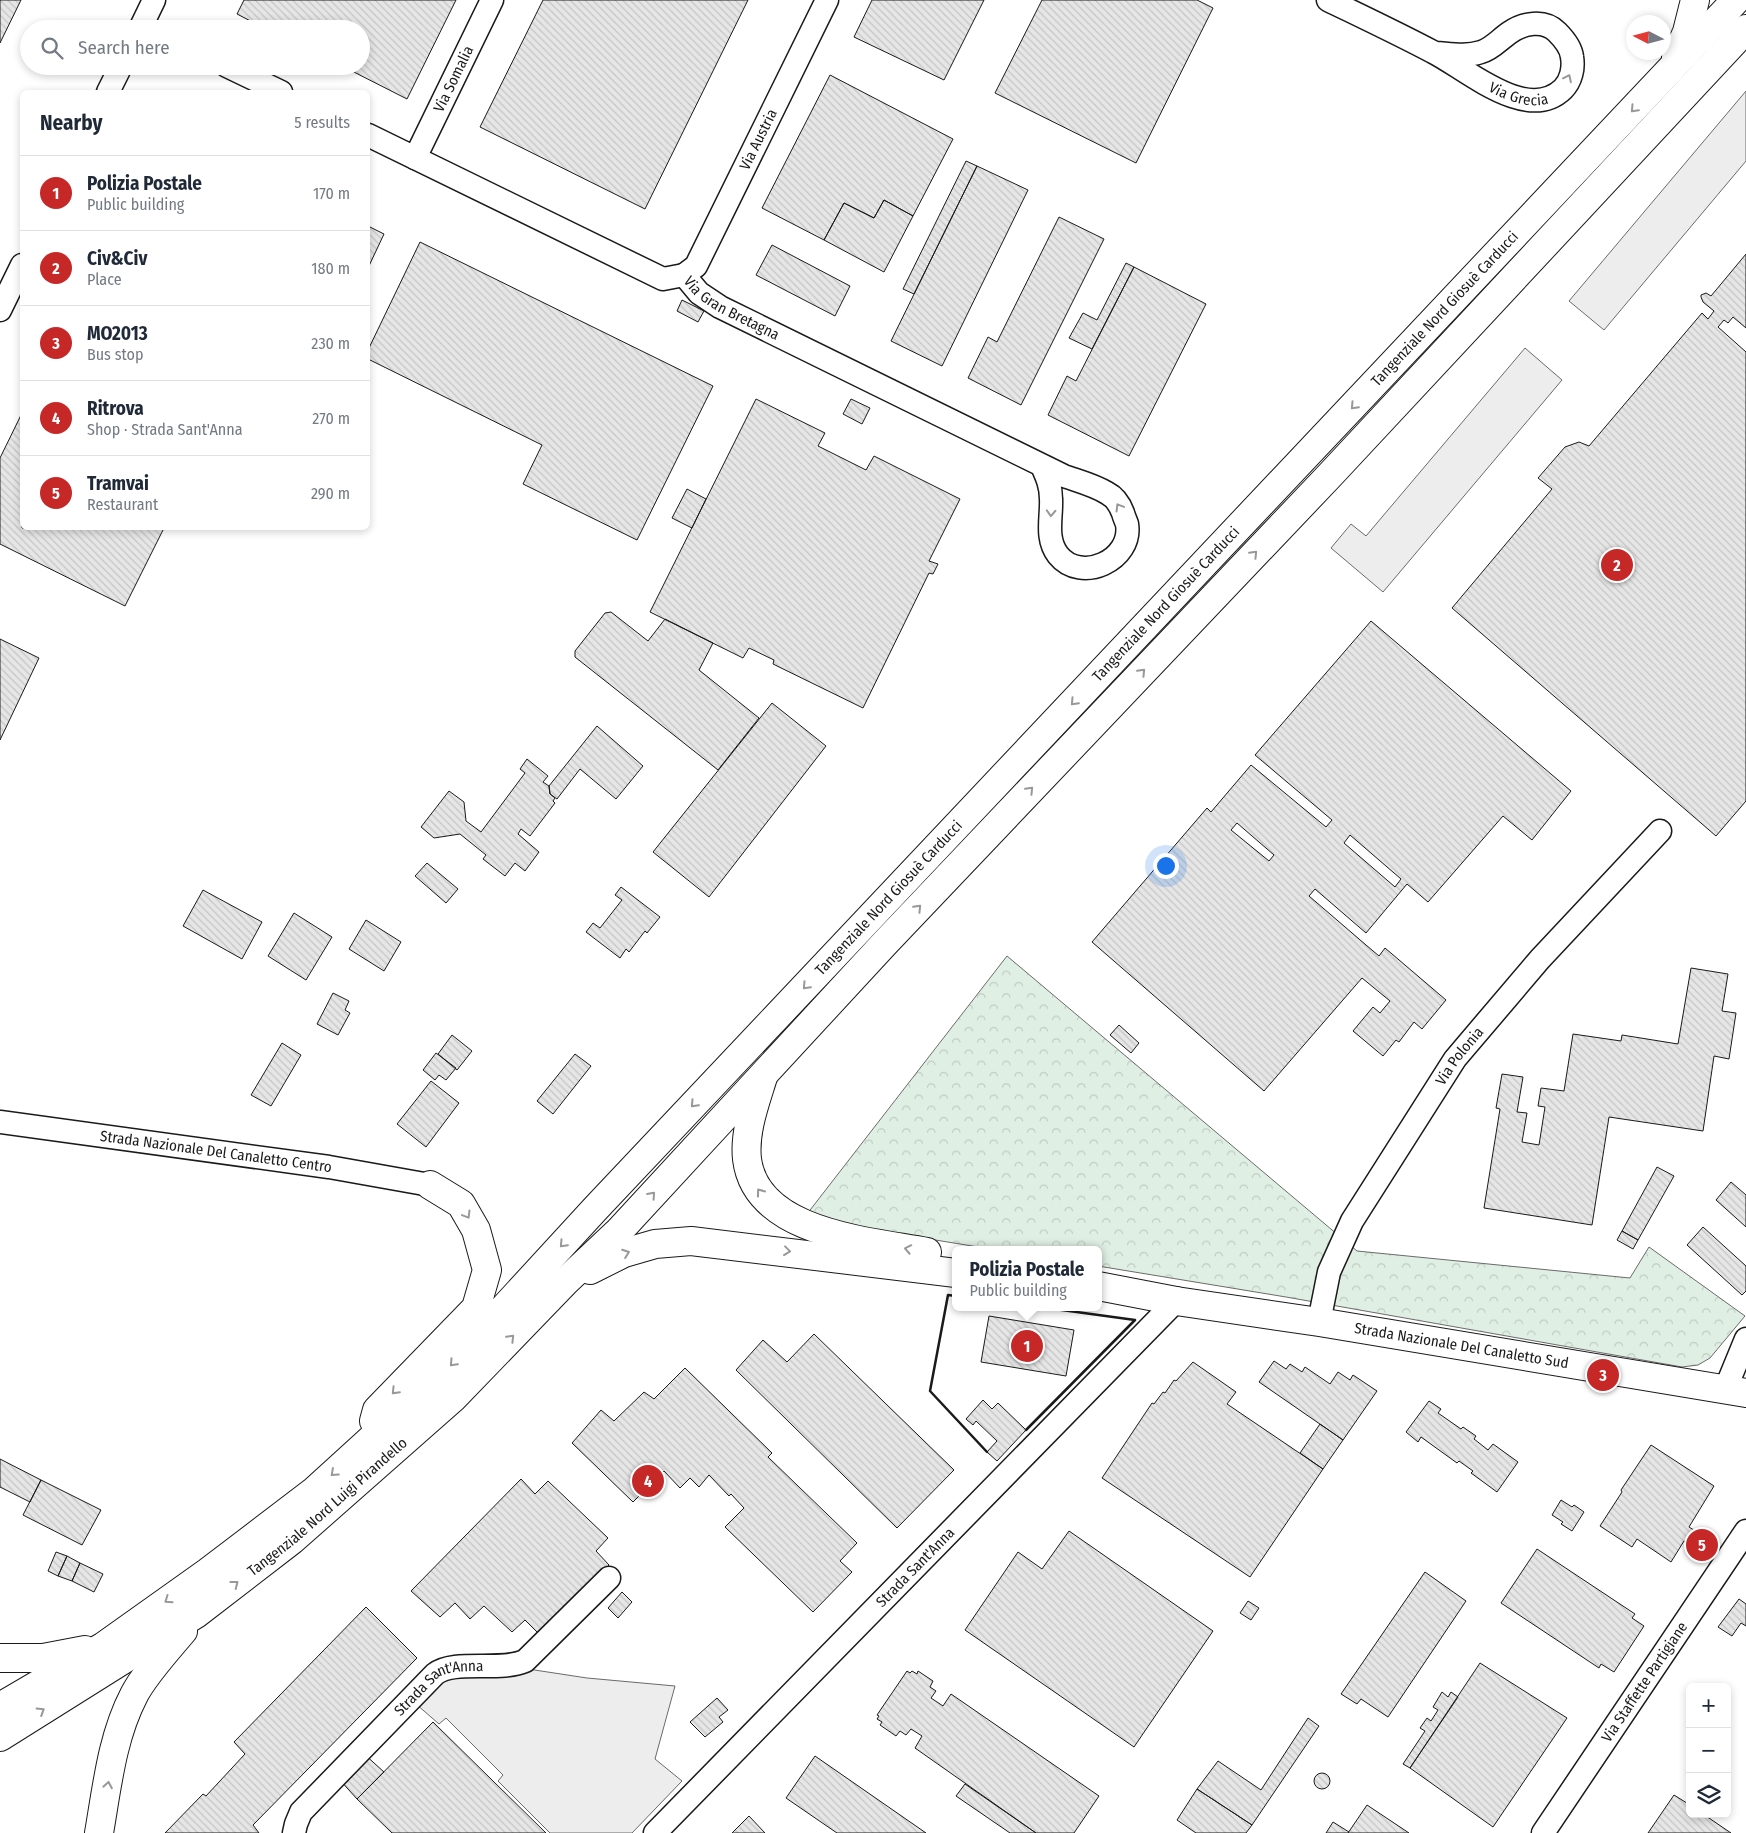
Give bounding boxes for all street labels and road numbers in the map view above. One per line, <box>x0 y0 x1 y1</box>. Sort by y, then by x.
street label: Via Somalia <box>430 43 477 115</box>
street label: Via Grecia <box>1486 78 1550 109</box>
street label: Via Austria <box>736 106 781 173</box>
street label: Tangenziale Nord Giosuè Carducci <box>1367 228 1522 390</box>
street label: Via Gran Bretagna <box>680 273 782 344</box>
street label: Tangenziale Nord Giosuè Carducci <box>1089 523 1243 685</box>
street label: Tangenziale Nord Giosuè Carducci <box>811 817 966 979</box>
street label: Via Polonia <box>1432 1023 1487 1088</box>
street label: Strada Nazionale Del Canaletto Centro <box>99 1127 333 1176</box>
street label: Strada Nazionale Del Canaletto Sud <box>1353 1319 1570 1372</box>
street label: Tangenziale Nord Luigi Pirandello <box>244 1434 411 1580</box>
street label: Strada Sant'Anna <box>872 1524 958 1611</box>
street label: Via Staffette Partigiane <box>1598 1618 1691 1745</box>
street label: Strada Sant'Anna <box>390 1657 483 1720</box>

